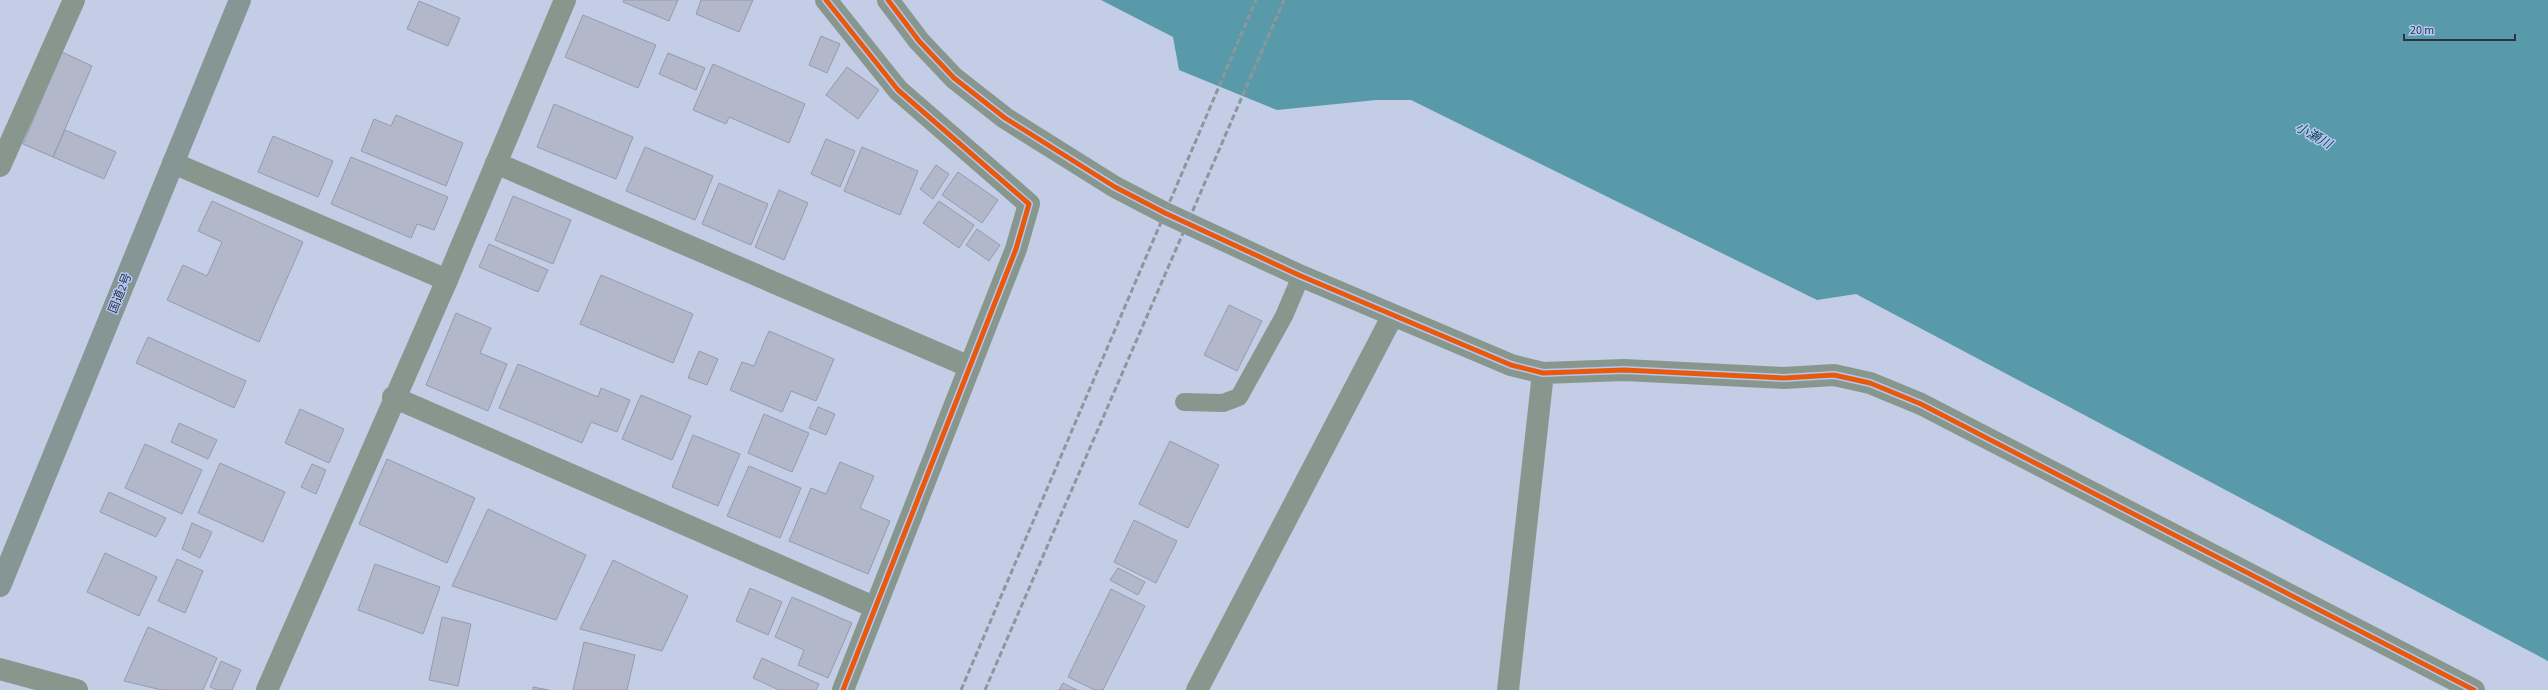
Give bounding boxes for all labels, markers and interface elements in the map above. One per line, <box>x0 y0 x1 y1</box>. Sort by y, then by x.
scale bar <box>2404 16 2515 42</box>
text: 20 m <box>2410 22 2434 39</box>
water label: 小瀬川 <box>2292 118 2337 154</box>
street label: 国道2号 <box>105 271 136 316</box>

